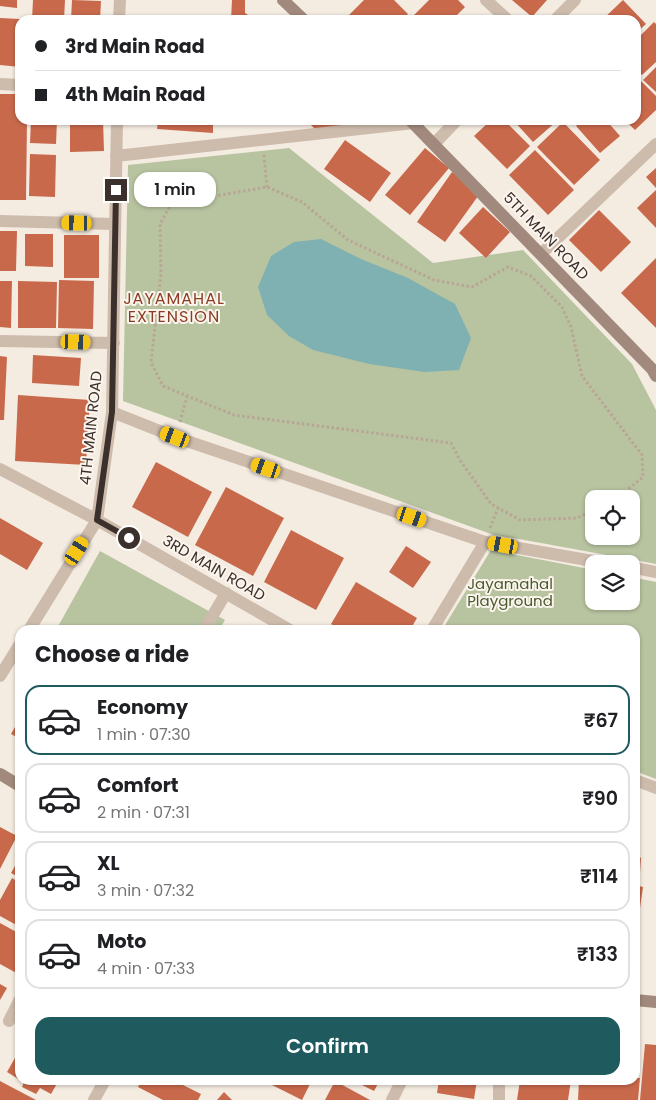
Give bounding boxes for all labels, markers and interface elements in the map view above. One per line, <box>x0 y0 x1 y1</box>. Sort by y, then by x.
text: 3rd Main Road <box>65 33 205 60</box>
text: 4th Main Road <box>65 81 206 108</box>
callout: 1 min <box>134 172 216 208</box>
text: 1 min <box>154 178 196 201</box>
route end <box>105 179 127 201</box>
street label: 5TH MAIN ROAD <box>499 187 594 284</box>
car <box>61 215 92 231</box>
district label: JAYAMAHAL EXTENSION <box>123 287 225 328</box>
car <box>60 334 91 350</box>
street label: 4TH MAIN ROAD <box>74 370 107 486</box>
car <box>158 425 191 449</box>
car <box>249 456 282 480</box>
map controls <box>585 490 640 610</box>
button: locate <box>585 490 640 545</box>
car <box>395 505 428 529</box>
route start <box>118 527 140 549</box>
street label: 3RD MAIN ROAD <box>159 530 269 606</box>
car <box>62 534 91 568</box>
car <box>486 535 519 555</box>
button: layers <box>585 555 640 610</box>
park label: Jayamahal Playground <box>467 573 553 611</box>
text: Choose a ride <box>35 639 189 670</box>
text: Economy <box>97 694 188 721</box>
icon: car <box>37 698 82 743</box>
text: ₹67 <box>584 707 618 734</box>
text: 1 min · 07:30 <box>97 723 191 746</box>
text: Comfort <box>97 772 179 799</box>
icon: car <box>37 776 82 821</box>
text: ₹90 <box>582 785 618 812</box>
text: 2 min · 07:31 <box>97 801 190 824</box>
text: XL <box>97 850 120 877</box>
icon: car <box>37 854 82 899</box>
text: ₹114 <box>580 863 618 890</box>
text: 3 min · 07:32 <box>97 879 194 902</box>
text: Moto <box>97 928 146 955</box>
icon: car <box>37 932 82 977</box>
text: ₹133 <box>577 941 618 968</box>
text: 4 min · 07:33 <box>97 957 195 980</box>
button: Confirm <box>35 1017 620 1075</box>

